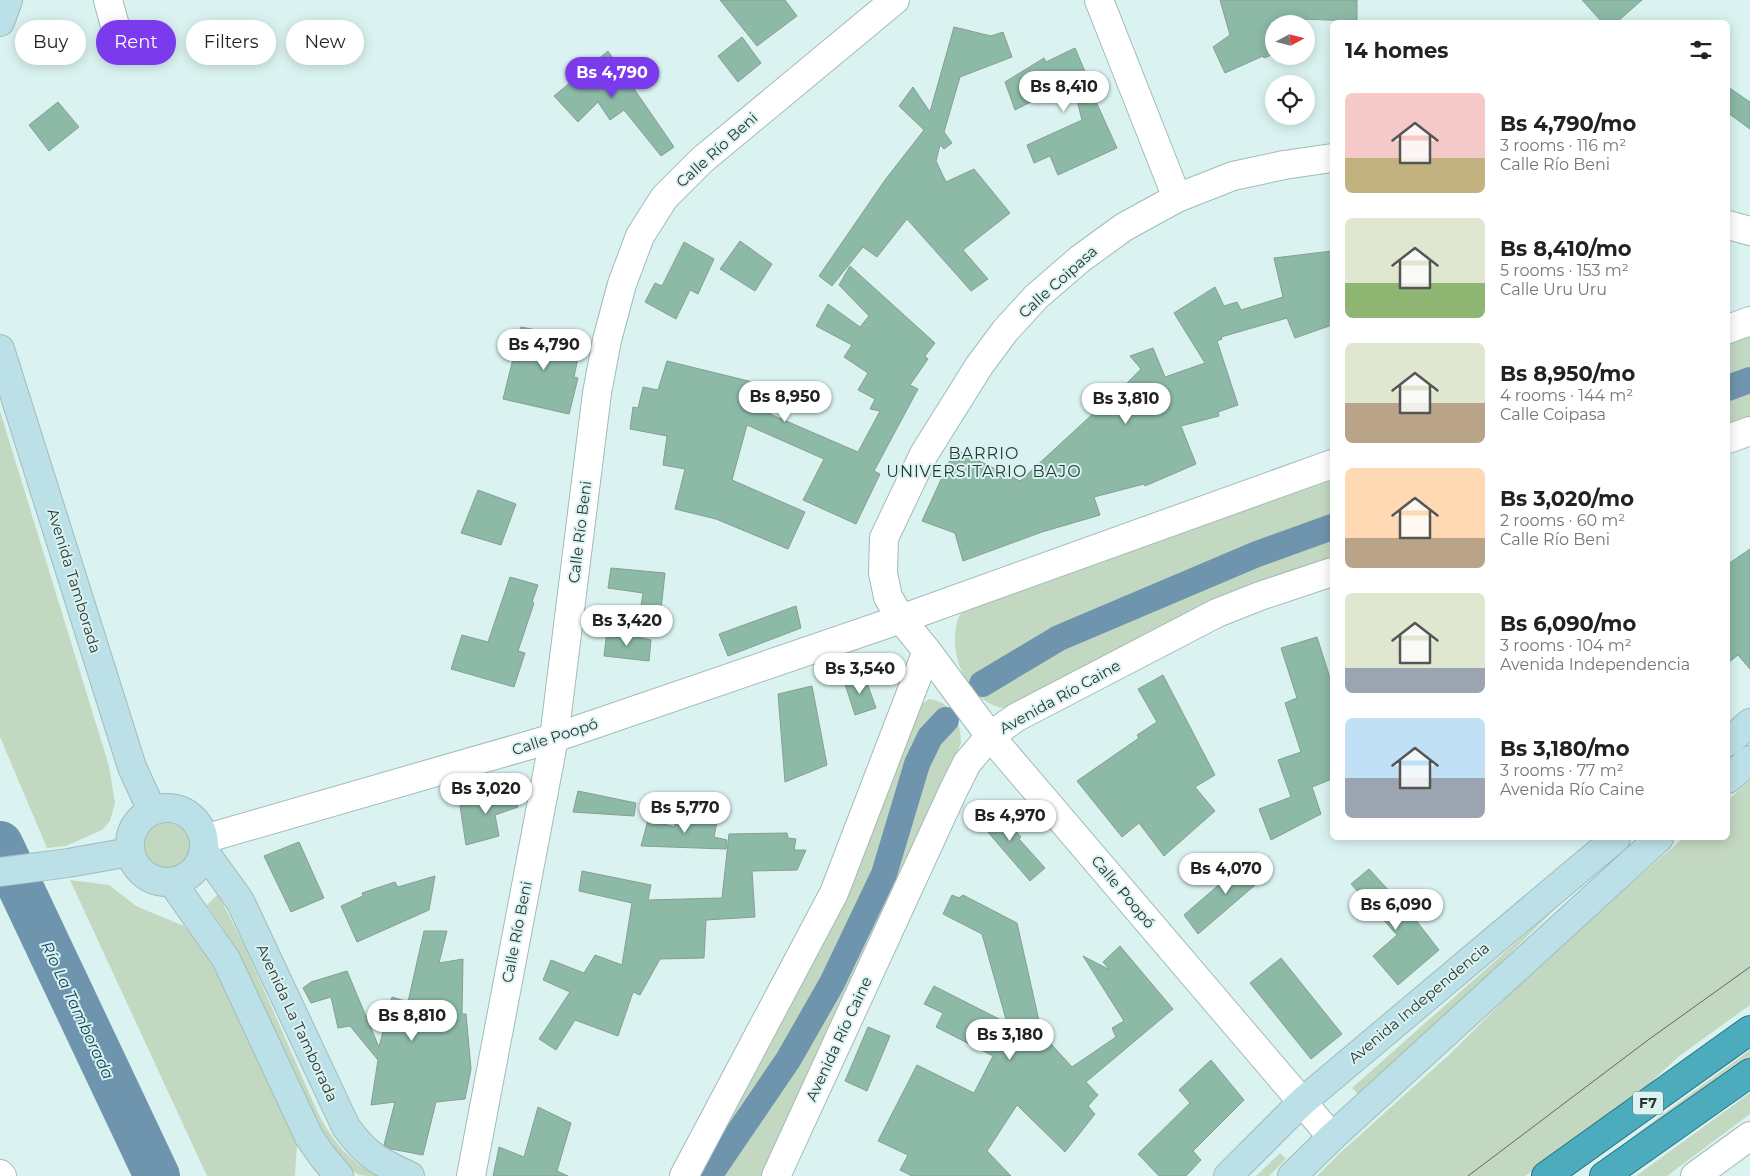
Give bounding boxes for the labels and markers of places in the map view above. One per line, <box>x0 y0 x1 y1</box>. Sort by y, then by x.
pin: Bs 4,790 <box>560 56 664 99</box>
pin: Bs 8,410 <box>1012 70 1116 113</box>
pin: Bs 4,790 <box>492 328 596 371</box>
pin: Bs 8,950 <box>733 380 837 423</box>
pin: Bs 3,810 <box>1074 382 1178 425</box>
pin: Bs 3,420 <box>575 604 679 647</box>
pin: Bs 3,540 <box>808 652 912 695</box>
pin: Bs 3,020 <box>434 772 538 815</box>
pin: Bs 5,770 <box>633 792 737 834</box>
pin: Bs 4,970 <box>958 800 1062 842</box>
pin: Bs 4,070 <box>1174 852 1278 895</box>
pin: Bs 6,090 <box>1344 888 1448 931</box>
pin: Bs 8,810 <box>360 1000 464 1042</box>
pin: Bs 3,180 <box>958 1018 1062 1061</box>

